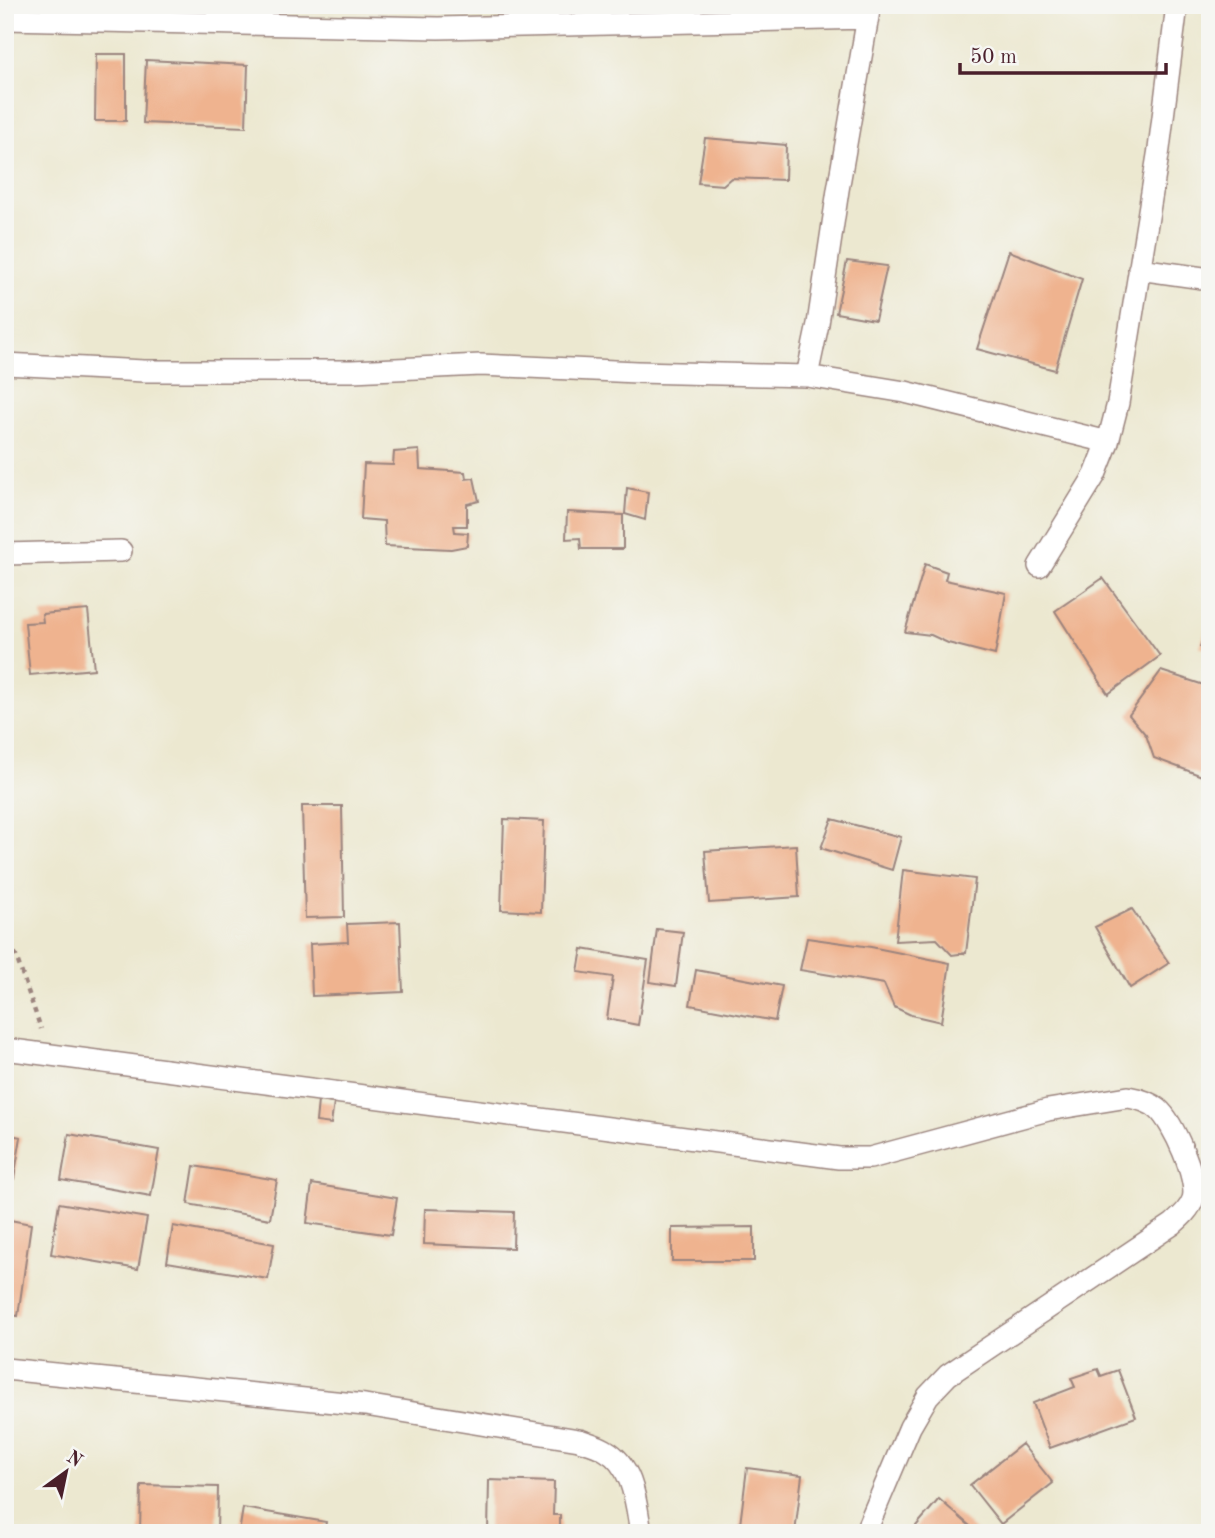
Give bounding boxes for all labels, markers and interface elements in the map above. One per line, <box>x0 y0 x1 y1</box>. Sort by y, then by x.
scale bar <box>960 32 1166 76</box>
text: 50 m <box>970 47 1017 68</box>
north arrow <box>32 1436 102 1506</box>
text: N <box>63 1448 86 1472</box>

